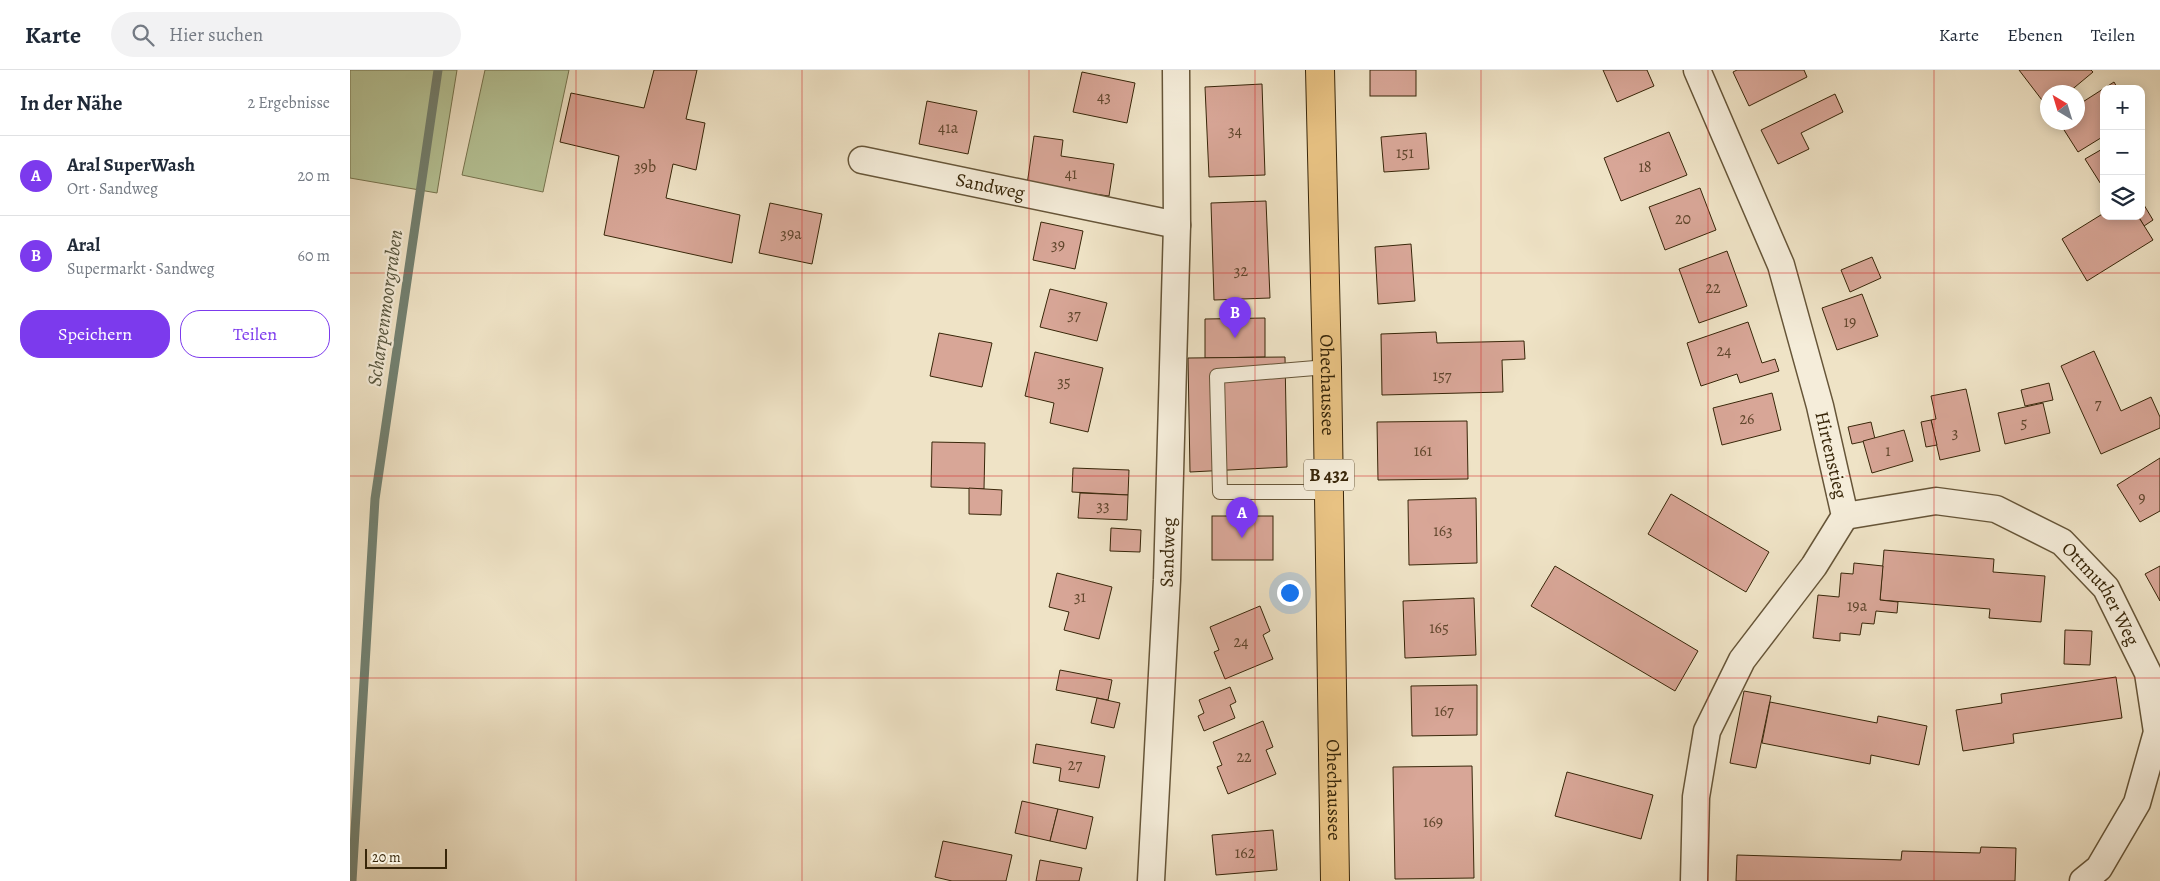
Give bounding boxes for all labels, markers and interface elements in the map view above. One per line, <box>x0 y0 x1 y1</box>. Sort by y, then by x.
search box <box>111 12 461 57</box>
text: Karte <box>25 19 81 51</box>
icon: search <box>129 21 157 49</box>
text: Hier suchen <box>169 22 263 48</box>
text: Karte <box>1939 23 1979 47</box>
text: Ebenen <box>2007 23 2063 47</box>
text: Teilen <box>2091 23 2135 47</box>
north arrow <box>2040 85 2085 130</box>
map controls <box>2100 85 2145 220</box>
button: + <box>2100 85 2145 130</box>
house number: 43 <box>1097 86 1111 108</box>
text: In der Nähe <box>20 89 122 117</box>
text: 2 Ergebnisse <box>248 92 330 114</box>
house number: 41a <box>938 117 959 139</box>
house number: 34 <box>1228 120 1242 142</box>
button: − <box>2100 130 2145 175</box>
house number: 151 <box>1396 142 1414 164</box>
text: Aral SuperWash <box>67 152 195 178</box>
house number: 39b <box>634 156 656 178</box>
house number: 18 <box>1638 156 1652 178</box>
house number: 41 <box>1065 163 1078 185</box>
text: A <box>31 165 41 187</box>
text: 20 m <box>297 165 330 187</box>
street label: Sandweg <box>953 167 1028 206</box>
button: layers <box>2100 175 2145 220</box>
text: Ort · Sandweg <box>67 178 158 200</box>
house number: 20 <box>1675 208 1691 230</box>
house number: 39a <box>780 223 802 245</box>
water label: Scharpenmoorgraben <box>361 228 409 388</box>
text: Aral <box>67 232 100 258</box>
house number: 39 <box>1051 234 1065 256</box>
text: B <box>31 245 41 267</box>
text: 60 m <box>298 245 330 267</box>
text: Supermarkt · Sandweg <box>67 258 215 280</box>
house number: 32 <box>1234 260 1249 282</box>
house number: 22 <box>1705 277 1721 299</box>
pin: B <box>1219 297 1251 338</box>
house number: 37 <box>1067 304 1081 326</box>
button: Speichern <box>20 310 170 358</box>
button: Teilen <box>180 310 330 358</box>
house number: 19 <box>1844 311 1856 333</box>
street label: Ohechaussee <box>1313 334 1341 436</box>
house number: 24 <box>1717 340 1731 362</box>
house number: 157 <box>1432 365 1452 387</box>
house number: 35 <box>1057 371 1071 393</box>
house number: 7 <box>2095 393 2102 415</box>
house number: 26 <box>1740 408 1755 430</box>
street label: Hirtenstieg <box>1808 409 1854 502</box>
house number: 5 <box>2021 412 2028 434</box>
house number: 3 <box>1952 422 1958 444</box>
house number: 161 <box>1414 440 1433 462</box>
house number: 1 <box>1885 440 1891 462</box>
road number: B 432 <box>1304 460 1354 490</box>
house number: 9 <box>2138 487 2146 509</box>
house number: 33 <box>1096 495 1110 517</box>
pin: A <box>1226 497 1258 538</box>
street label: Sandweg <box>1154 517 1182 588</box>
house number: 163 <box>1433 520 1453 542</box>
street label: Ottmuther Weg <box>2056 536 2146 650</box>
your location <box>1277 580 1303 606</box>
house number: 31 <box>1074 586 1087 608</box>
house number: 19a <box>1847 595 1868 617</box>
house number: 165 <box>1429 617 1449 639</box>
house number: 24 <box>1234 631 1248 653</box>
house number: 167 <box>1434 700 1454 722</box>
street label: Ohechaussee <box>1320 739 1347 841</box>
house number: 22 <box>1236 746 1252 768</box>
house number: 27 <box>1068 754 1082 776</box>
house number: 169 <box>1423 811 1443 833</box>
house number: 162 <box>1235 842 1256 864</box>
scale bar <box>365 846 448 869</box>
text: 20 m <box>372 848 401 867</box>

